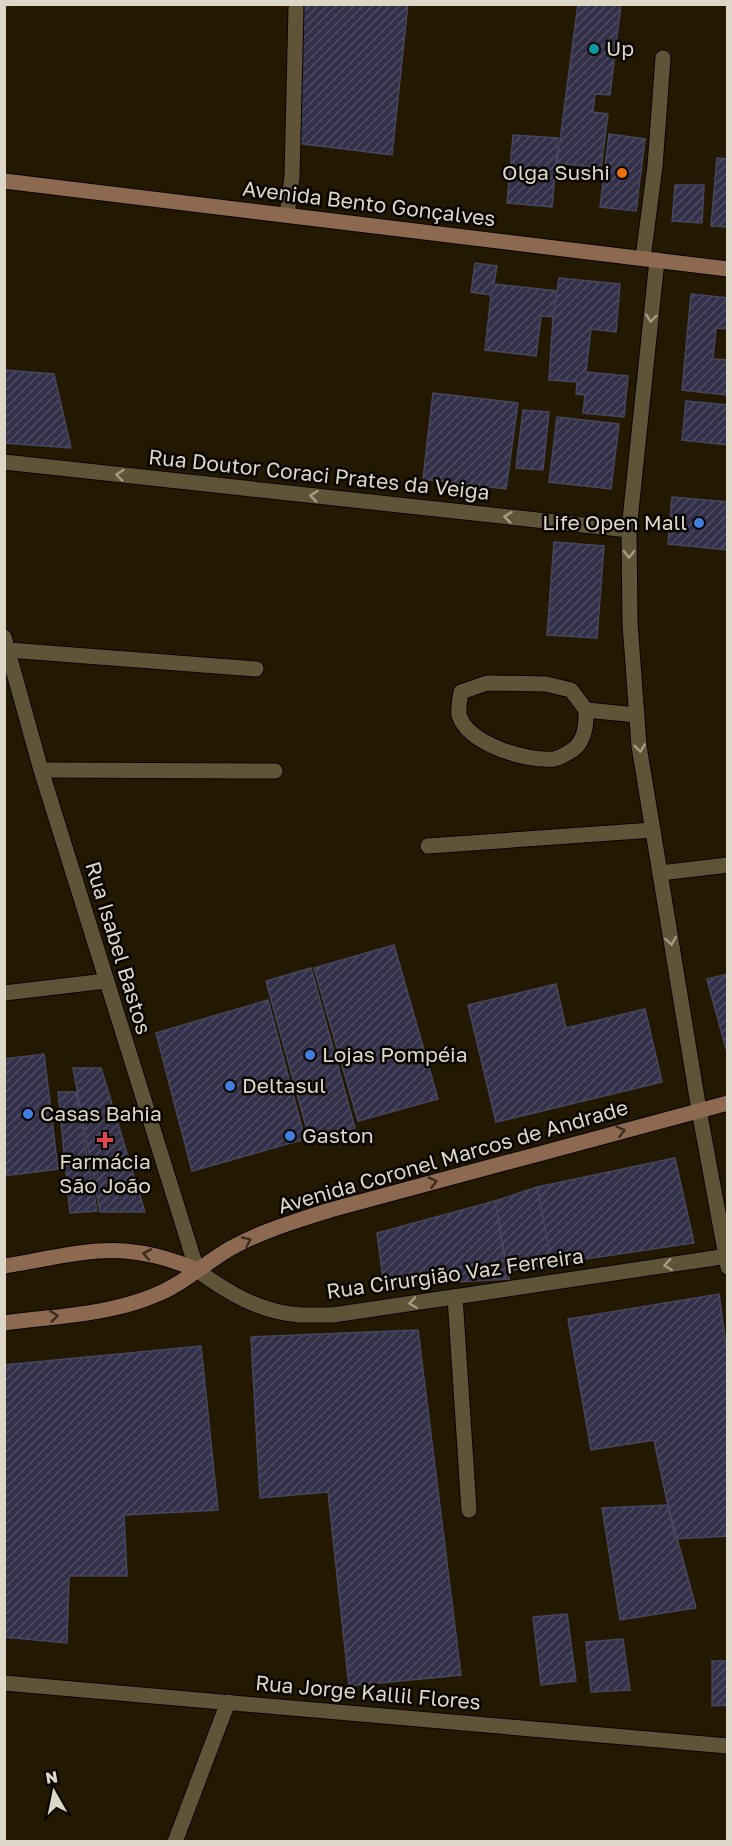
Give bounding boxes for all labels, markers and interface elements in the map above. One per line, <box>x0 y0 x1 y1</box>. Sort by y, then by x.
place label: Up <box>606 35 634 61</box>
marker: Up <box>587 42 601 56</box>
place label: Olga Sushi <box>502 159 610 185</box>
marker: Olga Sushi <box>615 166 629 180</box>
street label: Avenida Bento Gonçalves <box>241 175 497 231</box>
one-way arrow <box>645 313 658 322</box>
street label: Rua Doutor Coraci Prates da Veiga <box>147 443 491 505</box>
one-way arrow <box>115 469 125 482</box>
one-way arrow <box>309 490 318 503</box>
place label: Life Open Mall <box>542 509 687 535</box>
one-way arrow <box>503 511 512 524</box>
marker: Life Open Mall <box>692 516 706 530</box>
one-way arrow <box>623 549 635 558</box>
one-way arrow <box>633 744 646 753</box>
street label: Rua Isabel Bastos <box>80 858 158 1037</box>
one-way arrow <box>664 936 676 945</box>
place label: Lojas Pompéia <box>322 1041 468 1067</box>
marker: Lojas Pompéia <box>303 1048 317 1062</box>
place label: Deltasul <box>242 1072 326 1098</box>
marker: Deltasul <box>223 1079 237 1093</box>
street label: Avenida Coronel Marcos de Andrade <box>275 1094 631 1219</box>
place label: Casas Bahia <box>40 1100 162 1126</box>
marker: Casas Bahia <box>21 1107 35 1121</box>
place label: Gaston <box>302 1122 374 1148</box>
one-way arrow <box>616 1126 626 1139</box>
marker: Gaston <box>283 1129 297 1143</box>
marker: Farmácia São João <box>98 1133 112 1147</box>
place label: Farmácia São João <box>59 1148 151 1198</box>
one-way arrow <box>427 1177 438 1189</box>
one-way arrow <box>241 1236 252 1248</box>
street label: Rua Cirurgião Vaz Ferreira <box>324 1242 585 1304</box>
one-way arrow <box>143 1249 152 1261</box>
one-way arrow <box>663 1259 672 1271</box>
one-way arrow <box>408 1296 417 1308</box>
one-way arrow <box>50 1311 59 1323</box>
street label: Rua Jorge Kallil Flores <box>254 1669 482 1715</box>
north arrow <box>24 1762 84 1822</box>
text: N <box>44 1766 59 1788</box>

